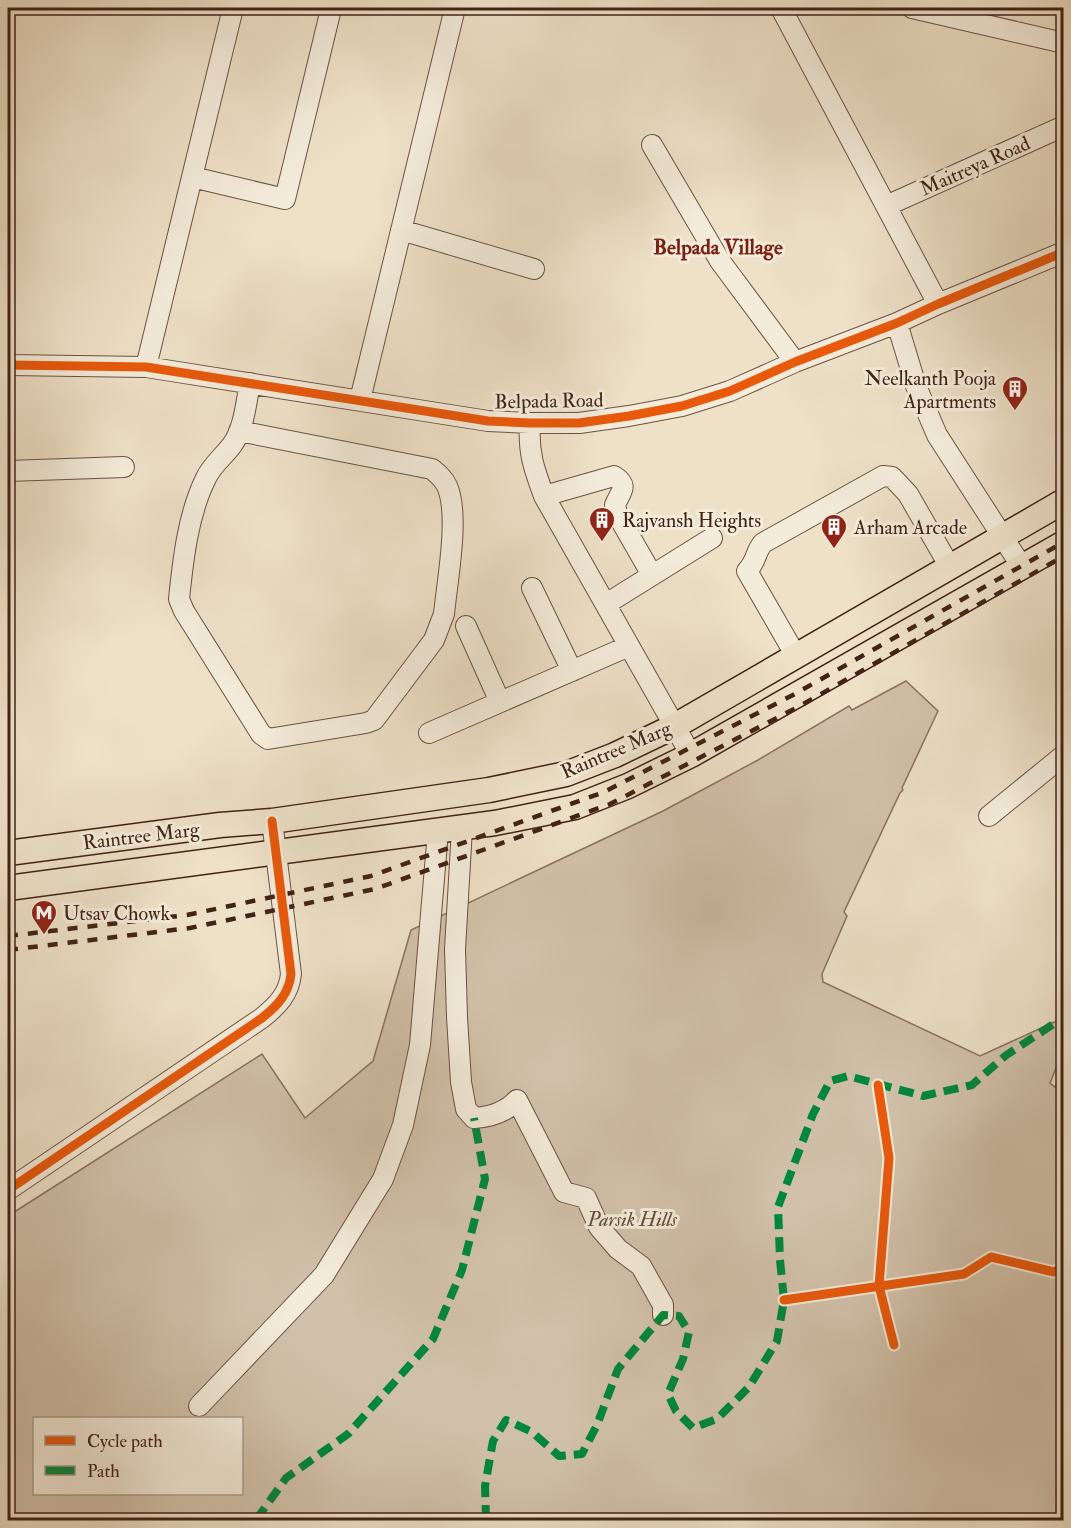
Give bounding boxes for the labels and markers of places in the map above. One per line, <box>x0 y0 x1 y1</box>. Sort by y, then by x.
place label: Neelkanth Pooja Apartments <box>864 366 997 415</box>
building icon: Neelkanth Pooja Apartments <box>1000 374 1030 412</box>
building icon: Rajvansh Heights <box>587 505 617 543</box>
place label: Rajvansh Heights <box>622 508 761 533</box>
building icon: Arham Arcade <box>819 512 849 550</box>
place label: Arham Arcade <box>853 515 967 540</box>
metro station icon: Utsav Chowk <box>29 898 59 936</box>
place label: Utsav Chowk <box>63 901 170 926</box>

